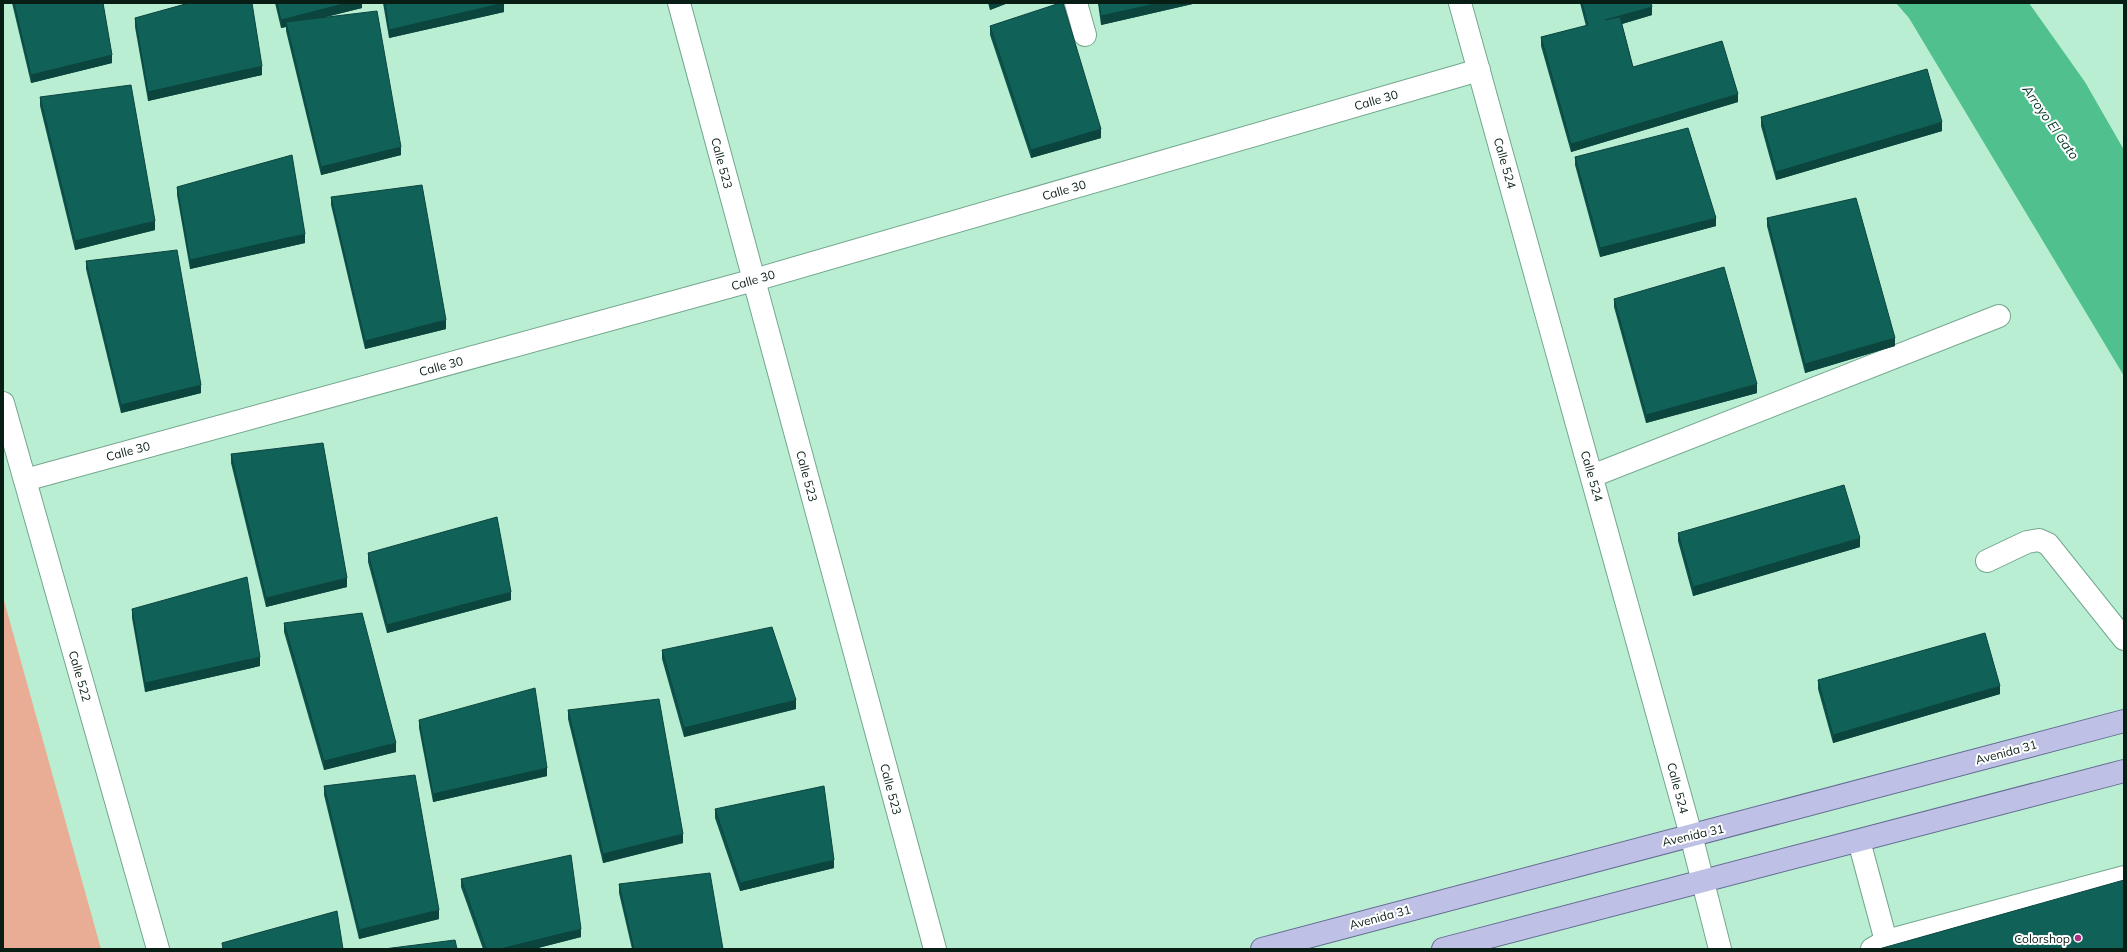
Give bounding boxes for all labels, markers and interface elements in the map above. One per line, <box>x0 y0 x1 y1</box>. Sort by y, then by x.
water label: Arroyo El Gato <box>2019 81 2083 162</box>
street label: Calle 30 <box>1352 87 1400 113</box>
street label: Calle 523 <box>708 136 736 190</box>
street label: Calle 524 <box>1491 136 1519 190</box>
street label: Calle 30 <box>1040 177 1088 203</box>
street label: Calle 30 <box>729 267 777 293</box>
street label: Calle 30 <box>417 353 465 379</box>
street label: Calle 30 <box>104 438 152 464</box>
street label: Calle 523 <box>793 449 821 503</box>
street label: Calle 524 <box>1578 449 1606 503</box>
street label: Calle 522 <box>66 649 94 703</box>
street label: Avenida 31 <box>1974 737 2038 767</box>
street label: Calle 524 <box>1664 761 1692 815</box>
street label: Calle 523 <box>877 762 905 816</box>
street label: Avenida 31 <box>1661 821 1725 849</box>
street label: Avenida 31 <box>1348 902 1412 932</box>
place label: Colorshop <box>2014 931 2070 946</box>
marker: Colorshop <box>2073 933 2083 943</box>

